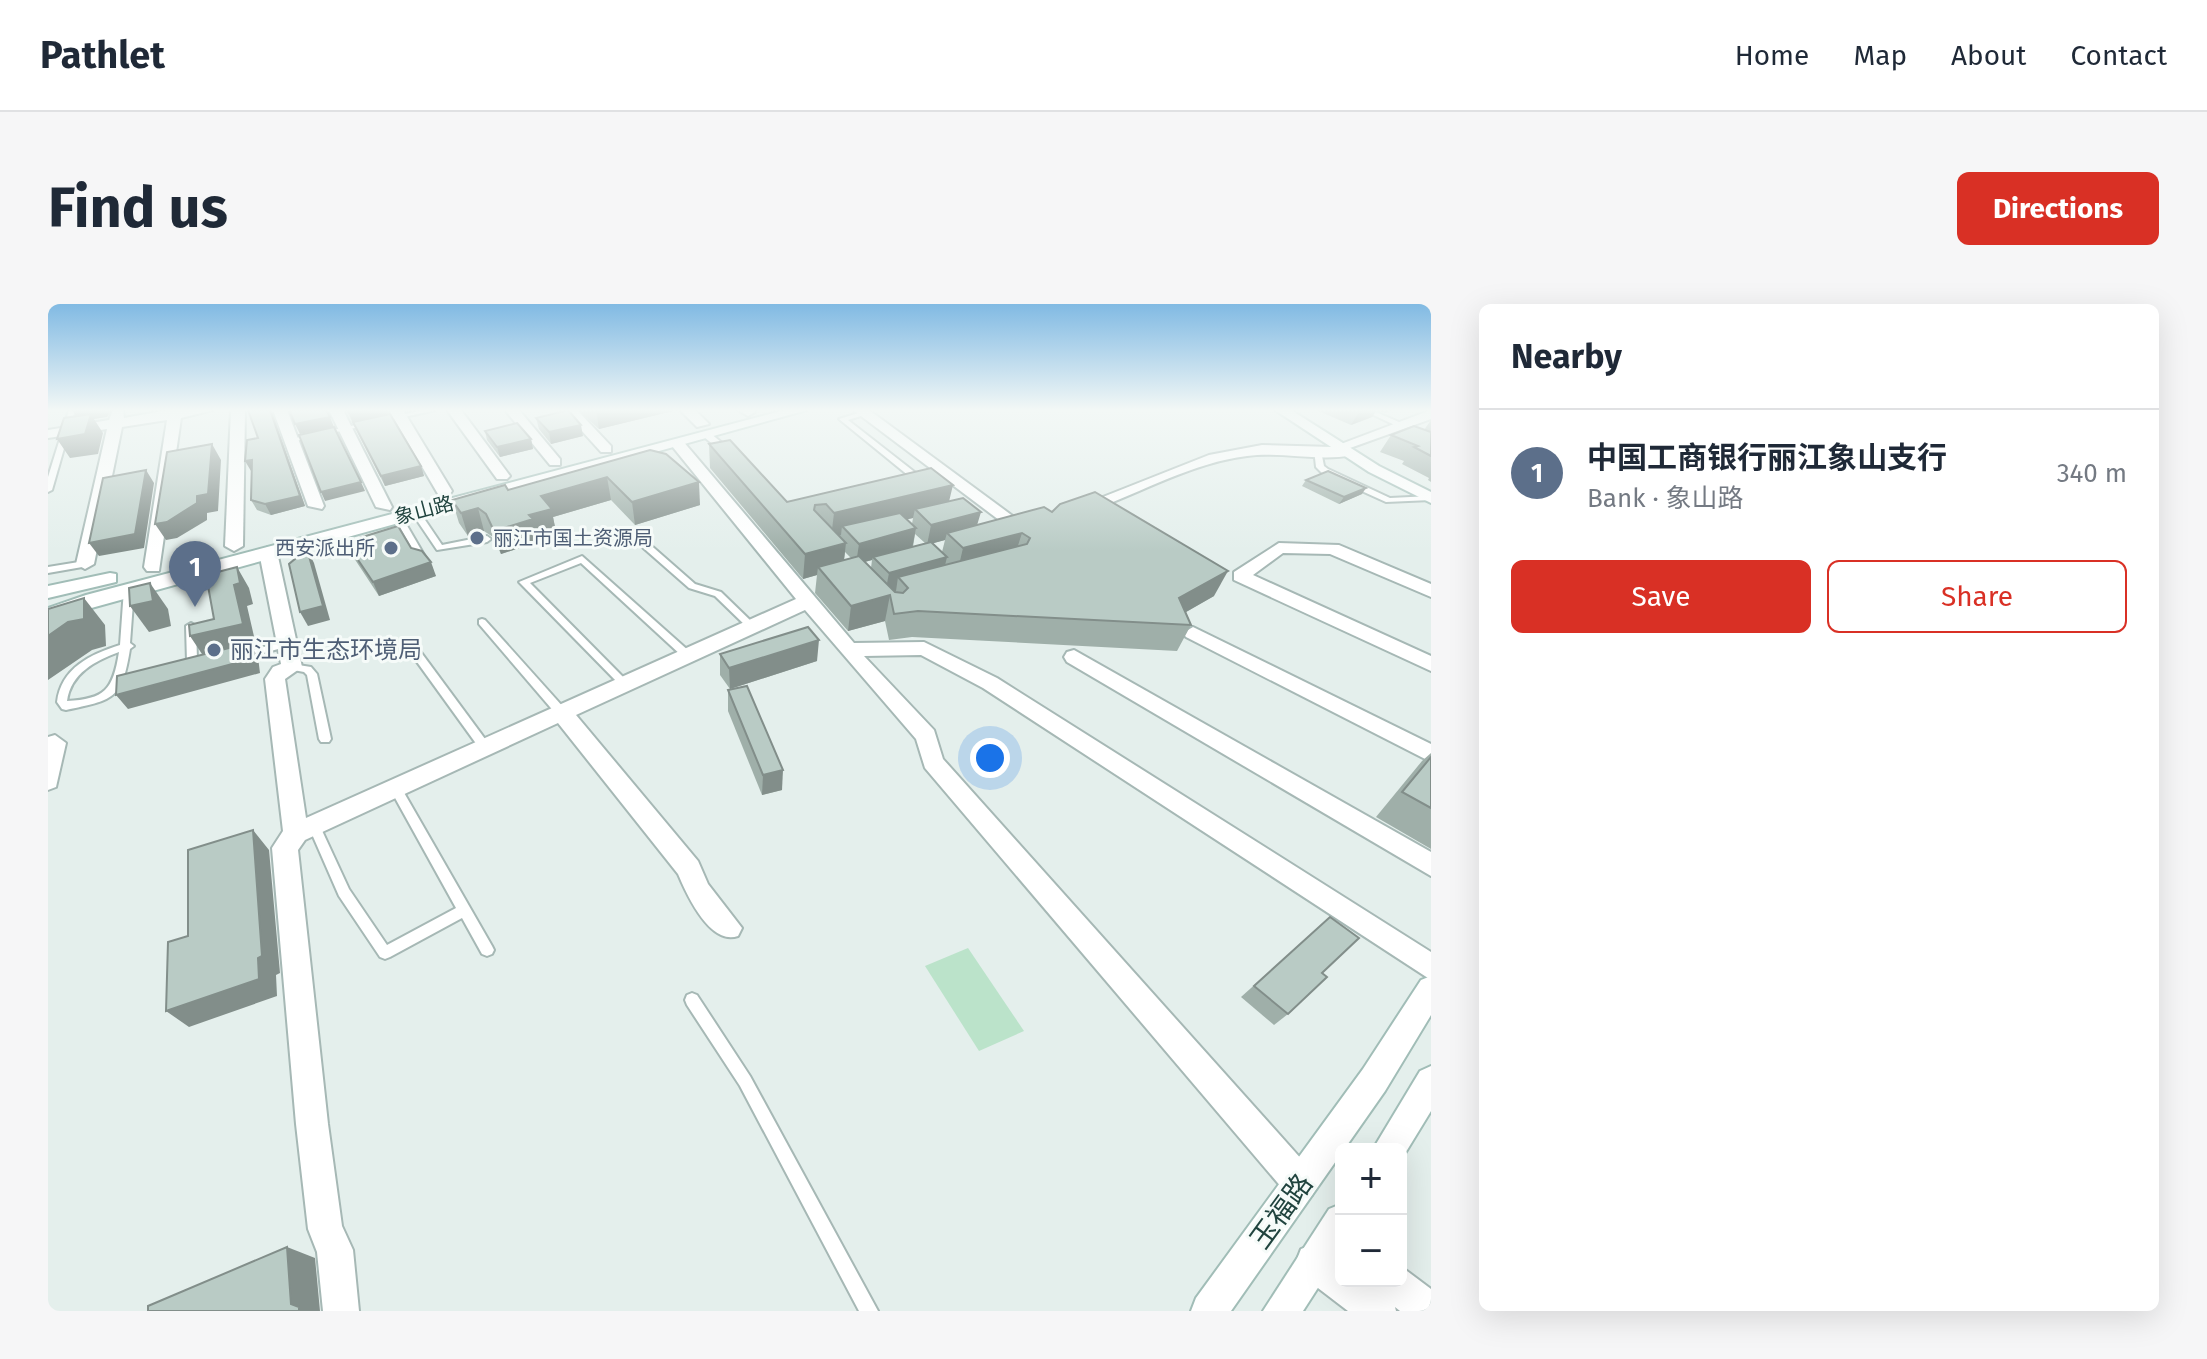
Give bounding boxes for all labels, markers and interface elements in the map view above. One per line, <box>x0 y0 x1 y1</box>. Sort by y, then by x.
text: Pathlet <box>40 32 165 78</box>
text: Home <box>1735 39 1809 72</box>
text: Map <box>1853 39 1907 72</box>
text: About <box>1951 39 2026 72</box>
text: Contact <box>2070 39 2167 72</box>
button: Directions <box>1957 172 2159 245</box>
text: Find us <box>48 175 228 242</box>
text: Nearby <box>1511 336 1622 377</box>
text: 中国工商银行丽江象山支行 <box>1587 440 1947 476</box>
text: 1 <box>1531 458 1543 489</box>
text: 340 m <box>2057 458 2127 489</box>
text: Bank · 象山路 <box>1587 483 1744 514</box>
street label: 象山路 <box>392 491 456 529</box>
place label: 丽江市国土资源局 <box>493 526 653 550</box>
marker: 丽江市国土资源局 <box>468 529 486 547</box>
place label: 西安派出所 <box>275 536 375 560</box>
marker: 西安派出所 <box>382 539 400 557</box>
pin: 1 <box>169 541 221 607</box>
button: Save <box>1511 560 1811 633</box>
button: Share <box>1827 560 2127 633</box>
place label: 丽江市生态环境局 <box>230 636 422 664</box>
marker: 丽江市生态环境局 <box>205 641 223 659</box>
your location <box>970 738 1010 778</box>
map controls <box>1335 1143 1407 1287</box>
button: + <box>1335 1143 1407 1215</box>
street label: 玉福路 <box>1243 1168 1319 1255</box>
button: − <box>1335 1215 1407 1287</box>

